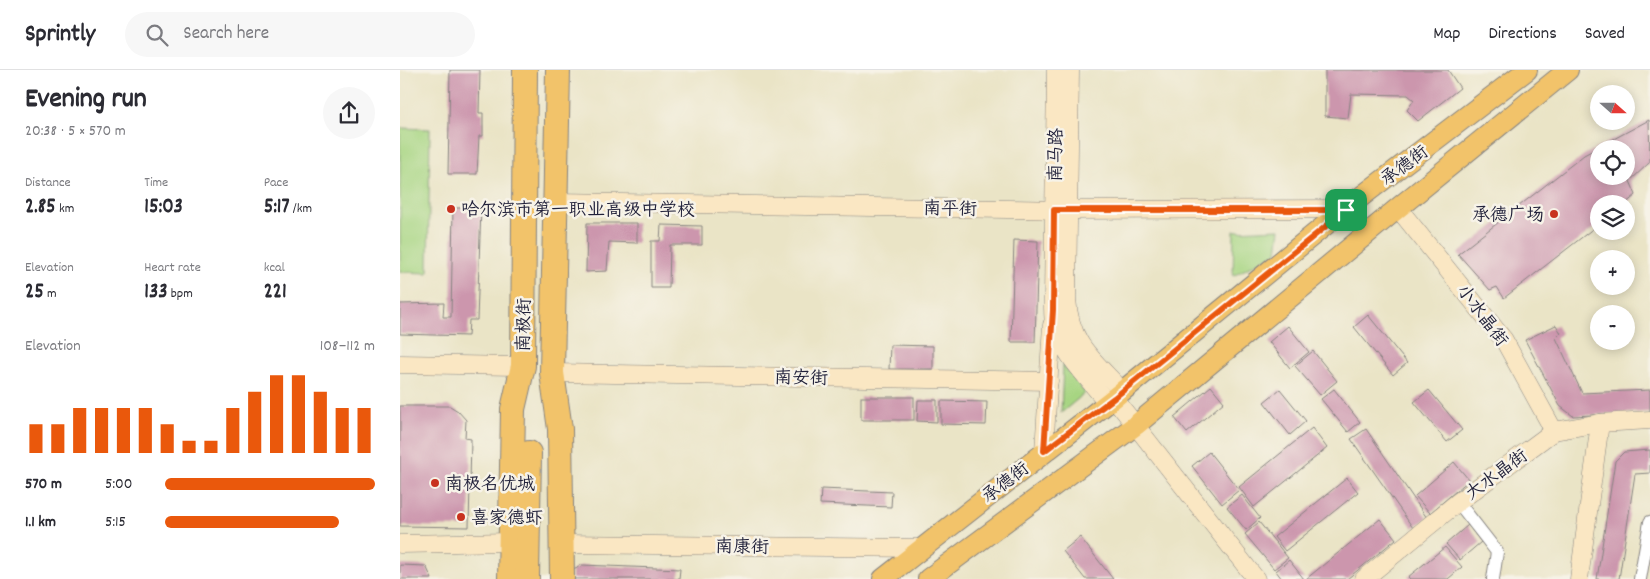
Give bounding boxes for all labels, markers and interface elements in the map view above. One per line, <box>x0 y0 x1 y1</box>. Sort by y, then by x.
search box <box>125 12 475 57</box>
text: Sprintly <box>25 18 95 52</box>
icon: search <box>143 21 171 49</box>
text: Search here <box>183 21 269 48</box>
text: Map <box>1433 22 1460 47</box>
text: Directions <box>1488 22 1557 47</box>
text: Saved <box>1585 22 1625 47</box>
text: Evening run <box>25 81 147 121</box>
north arrow <box>1590 85 1635 130</box>
map controls <box>1590 85 1635 350</box>
button: share <box>323 87 375 139</box>
text: 20:38 · 5 × 570 m <box>25 120 126 143</box>
street label: 南马路 <box>1045 128 1070 182</box>
button: locate <box>1590 140 1635 185</box>
street label: 承德街 <box>1376 141 1435 193</box>
text: Distance <box>25 173 71 193</box>
text: Time <box>144 173 168 193</box>
text: Pace <box>264 173 288 193</box>
pin <box>1325 189 1367 231</box>
text: 2.85 <box>25 193 56 223</box>
text: 15:03 <box>144 193 183 223</box>
text: 5:17 <box>264 193 290 223</box>
button: layers <box>1590 195 1635 240</box>
icon: arrive <box>1332 196 1360 224</box>
street label: 南平街 <box>923 198 977 223</box>
text: km <box>56 199 74 219</box>
text: /km <box>290 199 312 219</box>
place label: 哈尔滨市第一职业高级中学校 <box>461 199 695 224</box>
marker: 哈尔滨市第一职业高级中学校 <box>445 203 457 215</box>
place label: 承德广场 <box>1472 204 1544 229</box>
marker: 承德广场 <box>1548 208 1560 220</box>
button: + <box>1590 250 1635 295</box>
text: Elevation <box>25 258 74 278</box>
text: Heart rate <box>144 258 201 278</box>
text: kcal <box>264 258 285 278</box>
text: 25 <box>25 278 44 308</box>
text: 133 <box>144 278 168 308</box>
text: 221 <box>264 278 287 308</box>
street label: 小水晶街 <box>1449 280 1513 353</box>
text: m <box>44 284 57 304</box>
text: bpm <box>168 284 193 304</box>
street label: 南极街 <box>513 298 538 352</box>
button: − <box>1590 305 1635 350</box>
text: Elevation <box>25 335 81 358</box>
text: 108–112 m <box>320 335 375 358</box>
street label: 南安街 <box>774 367 828 392</box>
street label: 大水晶街 <box>1461 445 1534 507</box>
street label: 承德街 <box>978 457 1036 510</box>
text: 570 m <box>25 473 62 496</box>
text: 5:00 <box>105 473 133 496</box>
place label: 南极名优城 <box>445 473 535 498</box>
marker: 南极名优城 <box>429 477 441 489</box>
place label: 喜家德虾 <box>471 507 543 532</box>
text: 1.1 km <box>25 511 56 534</box>
text: 5:15 <box>105 511 126 534</box>
marker: 喜家德虾 <box>455 511 467 523</box>
street label: 南康街 <box>715 536 769 561</box>

